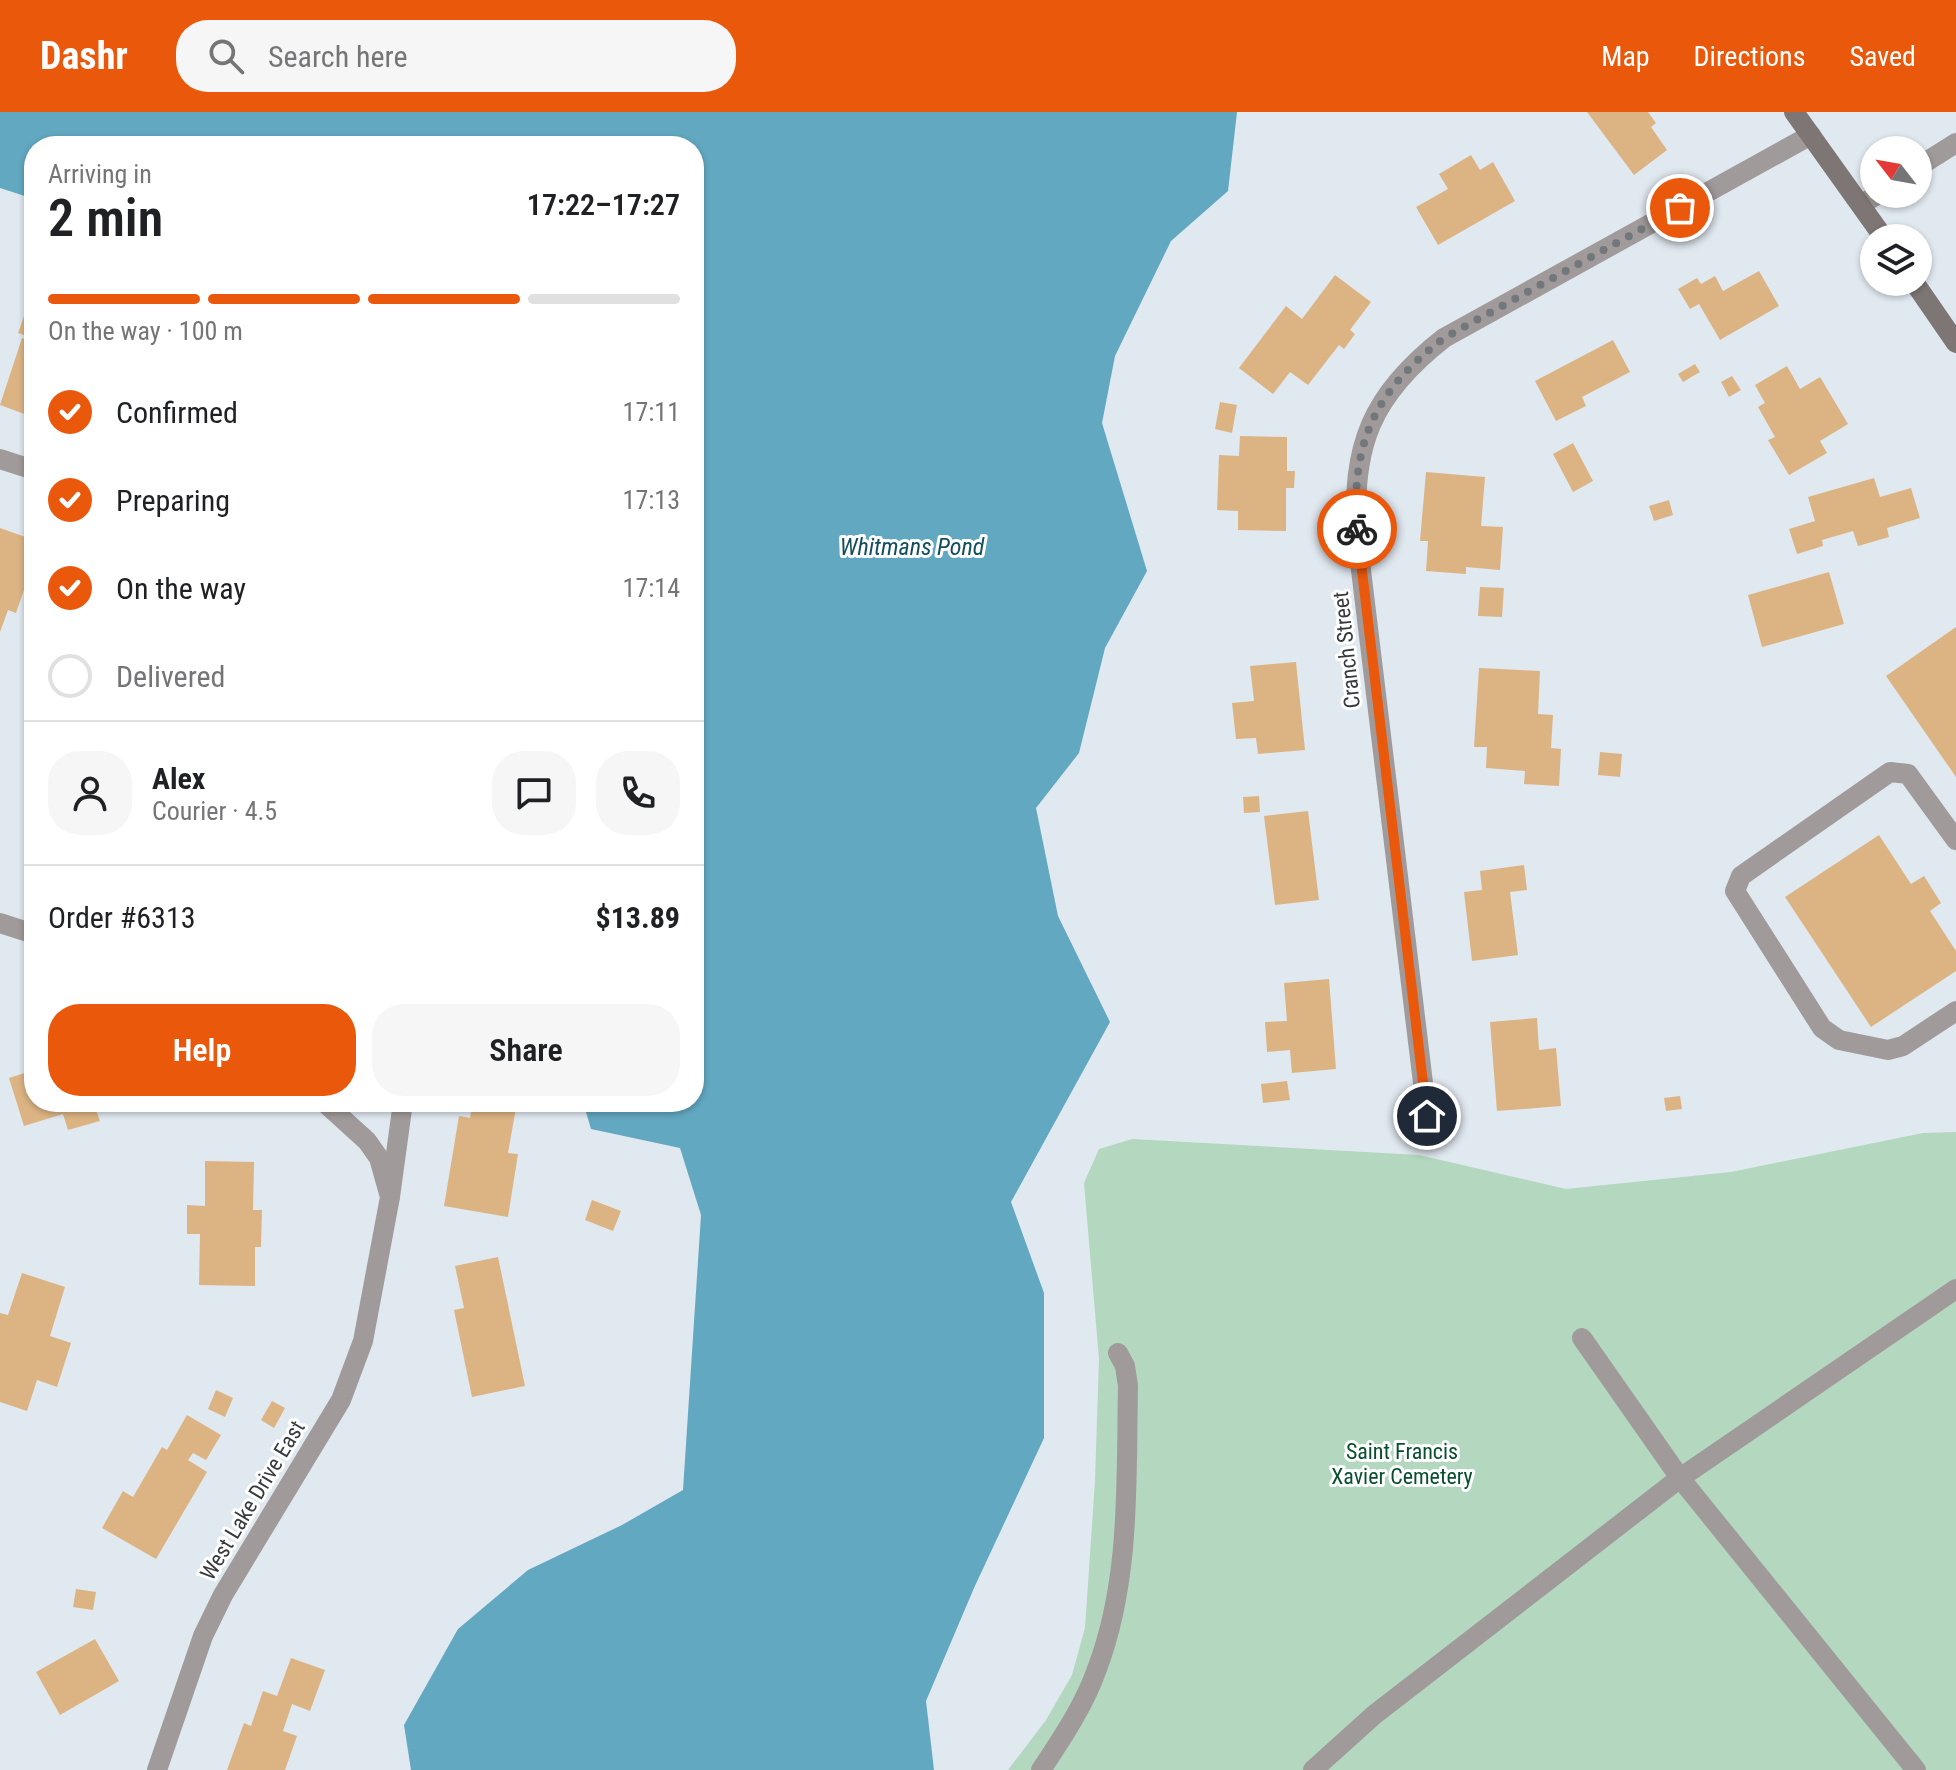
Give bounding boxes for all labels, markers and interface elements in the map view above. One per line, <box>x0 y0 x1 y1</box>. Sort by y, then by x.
search box <box>176 20 736 92</box>
text: Dashr <box>40 34 128 78</box>
icon: search <box>204 34 248 78</box>
text: Search here <box>268 39 407 74</box>
text: Map <box>1601 40 1650 73</box>
text: Directions <box>1694 40 1805 73</box>
text: Saved <box>1849 40 1916 73</box>
north arrow <box>1860 136 1932 208</box>
map controls <box>1860 136 1932 296</box>
text: Arriving in <box>48 159 152 189</box>
pin <box>1646 174 1714 242</box>
icon: bag <box>1658 186 1702 230</box>
text: 17:22–17:27 <box>527 187 680 222</box>
text: 2 min <box>48 188 163 249</box>
button: layers <box>1860 224 1932 296</box>
text: On the way · 100 m <box>48 316 243 346</box>
icon: check <box>48 390 92 434</box>
text: Confirmed <box>116 395 238 430</box>
text: 17:11 <box>623 397 680 427</box>
icon: check <box>48 478 92 522</box>
text: Preparing <box>116 483 230 518</box>
text: 17:13 <box>623 485 680 515</box>
courier <box>1317 489 1397 569</box>
icon: bike <box>1335 507 1379 551</box>
water label: Whitmans Pond <box>840 533 985 561</box>
icon: check <box>48 566 92 610</box>
text: On the way <box>116 571 246 606</box>
text: 17:14 <box>623 573 680 603</box>
street label: Cranch Street <box>1328 590 1365 710</box>
text: Delivered <box>116 659 225 694</box>
button: person <box>48 751 132 835</box>
button: chat <box>492 751 576 835</box>
button: phone <box>596 751 680 835</box>
text: Alex <box>152 761 205 796</box>
text: Courier · 4.5 <box>152 796 277 826</box>
text: Order #6313 <box>48 900 196 935</box>
text: $13.89 <box>595 900 680 935</box>
button: Help <box>48 1004 356 1096</box>
button: Share <box>372 1004 680 1096</box>
pin <box>1393 1082 1461 1150</box>
icon: home <box>1405 1094 1449 1138</box>
street label: West Lake Drive East <box>195 1416 310 1584</box>
park label: Saint Francis Xavier Cemetery <box>1331 1439 1473 1489</box>

